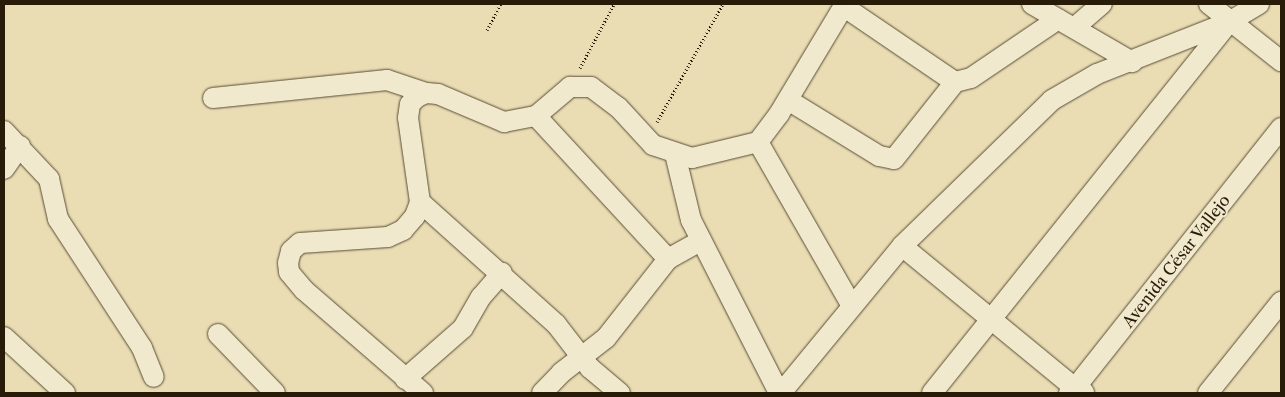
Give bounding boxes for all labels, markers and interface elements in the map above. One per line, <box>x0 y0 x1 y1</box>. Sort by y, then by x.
street label: Avenida César Vallejo <box>1118 190 1234 332</box>

